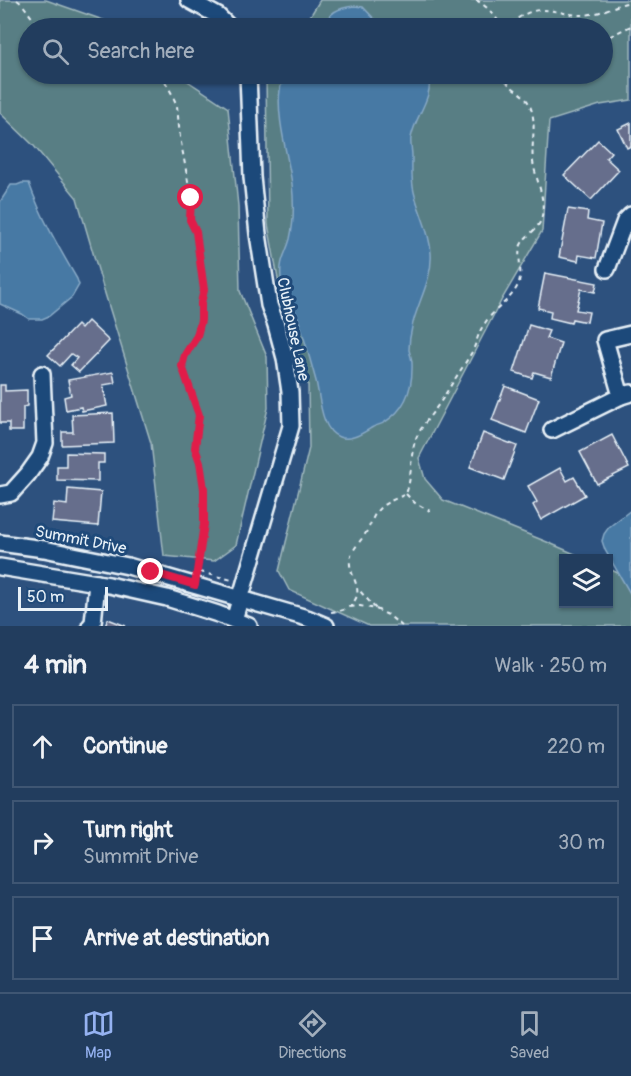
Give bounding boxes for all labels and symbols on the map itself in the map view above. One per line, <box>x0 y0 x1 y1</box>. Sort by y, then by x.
route start <box>177 184 203 210</box>
street label: Clubhouse Lane <box>272 276 314 383</box>
street label: Summit Drive <box>34 521 128 559</box>
route end <box>137 558 163 584</box>
scale bar <box>18 584 108 612</box>

